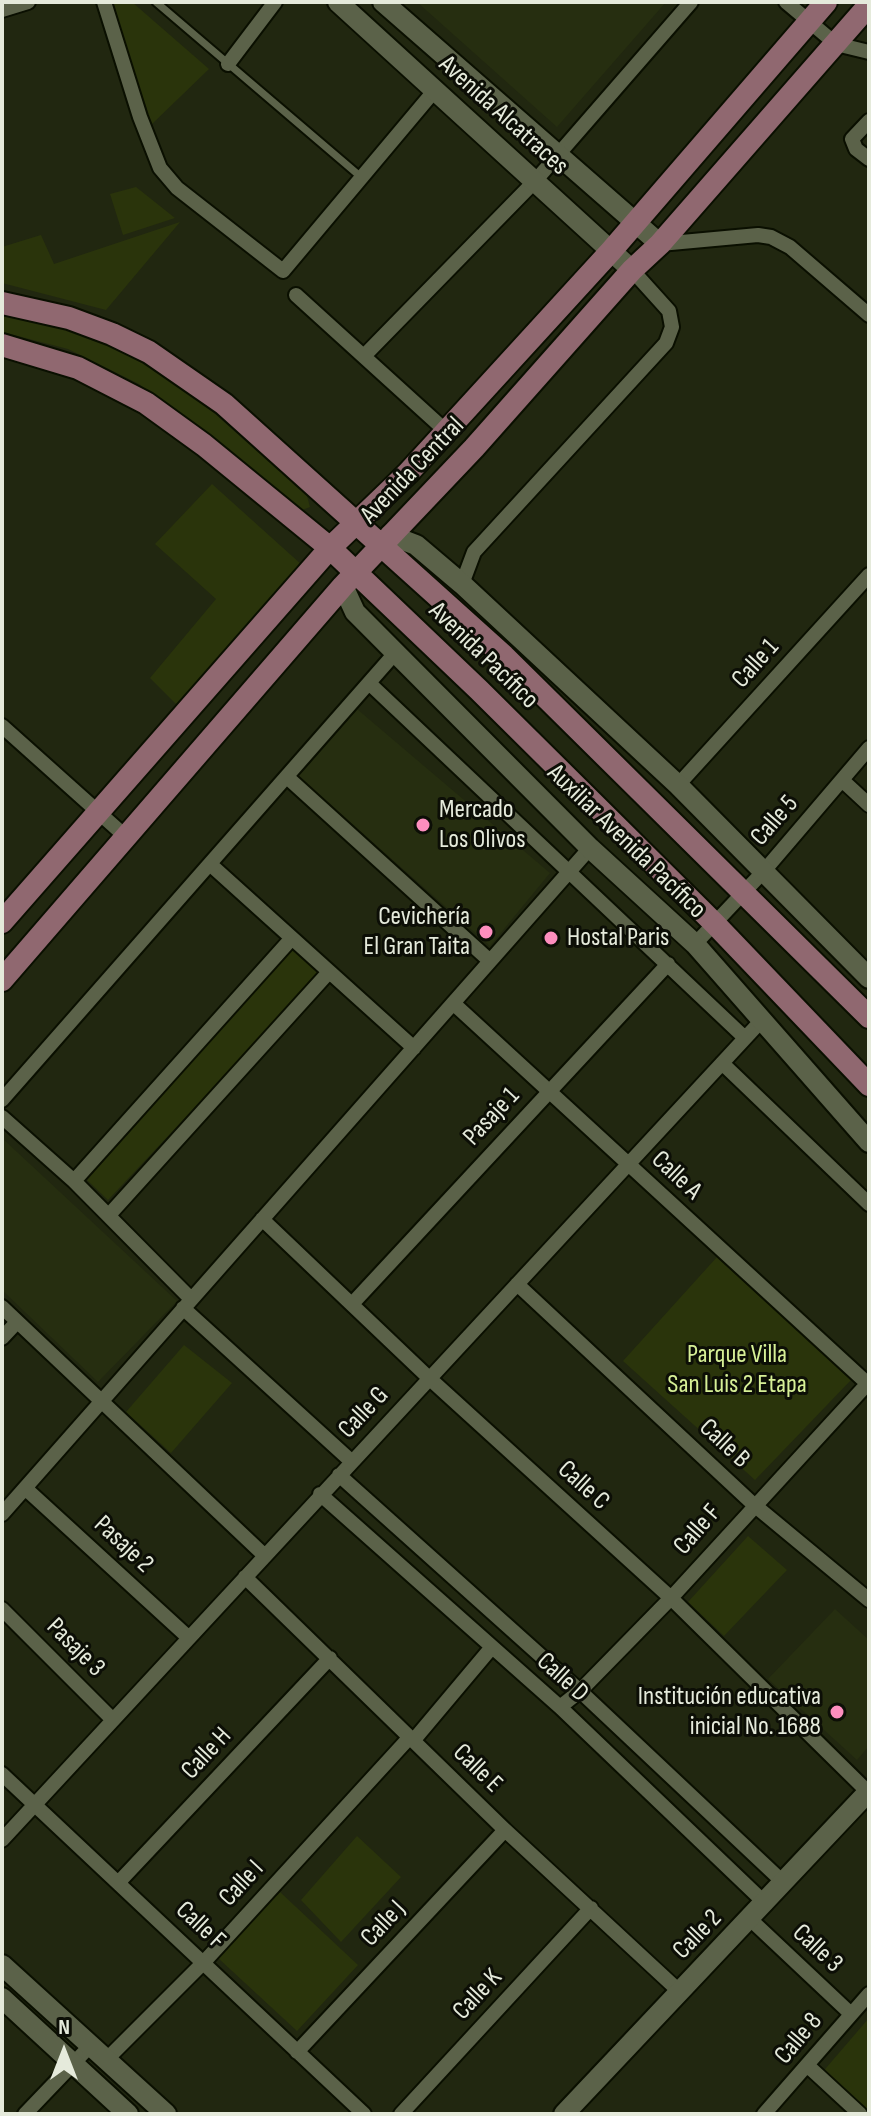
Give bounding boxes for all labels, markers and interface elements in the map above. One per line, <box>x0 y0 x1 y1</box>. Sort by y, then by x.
street label: Avenida Alcatraces <box>432 50 574 182</box>
street label: Avenida Central <box>355 411 471 531</box>
street label: Avenida Pacífico <box>422 596 544 716</box>
street label: Calle 1 <box>726 633 786 695</box>
street label: Auxiliar Avenida Pacífico <box>540 758 712 926</box>
street label: Calle 5 <box>745 789 805 853</box>
place label: Mercado Los Olivos <box>439 794 526 856</box>
marker: Mercado Los Olivos <box>414 816 432 834</box>
place label: Cevichería El Gran Taita <box>363 901 470 962</box>
place label: Hostal Paris <box>567 922 669 954</box>
marker: Cevichería El Gran Taita <box>477 923 495 941</box>
marker: Hostal Paris <box>542 929 560 947</box>
street label: Pasaje 1 <box>457 1081 527 1153</box>
street label: Calle A <box>644 1145 708 1207</box>
park label: Parque Villa San Luis 2 Etapa <box>667 1339 807 1400</box>
street label: Calle G <box>332 1381 396 1445</box>
street label: Calle B <box>692 1413 756 1475</box>
street label: Calle C <box>551 1455 615 1517</box>
street label: Calle F <box>668 1498 728 1562</box>
street label: Pasaje 2 <box>87 1510 159 1580</box>
street label: Pasaje 3 <box>39 1612 111 1684</box>
street label: Calle D <box>530 1647 594 1709</box>
place label: Institución educativa inicial No. 1688 <box>638 1681 821 1742</box>
marker: Institución educativa inicial No. 1688 <box>828 1703 846 1721</box>
street label: Calle H <box>175 1722 239 1786</box>
street label: Calle E <box>446 1738 508 1800</box>
street label: Calle I <box>213 1854 271 1914</box>
street label: Calle J <box>355 1894 413 1954</box>
street label: Calle F <box>169 1895 231 1957</box>
street label: Calle 2 <box>667 1904 729 1966</box>
street label: Calle 3 <box>785 1918 849 1980</box>
street label: Calle K <box>447 1963 509 2027</box>
street label: Calle 8 <box>768 2007 830 2071</box>
north arrow <box>24 2012 104 2092</box>
text: N <box>58 2014 70 2041</box>

